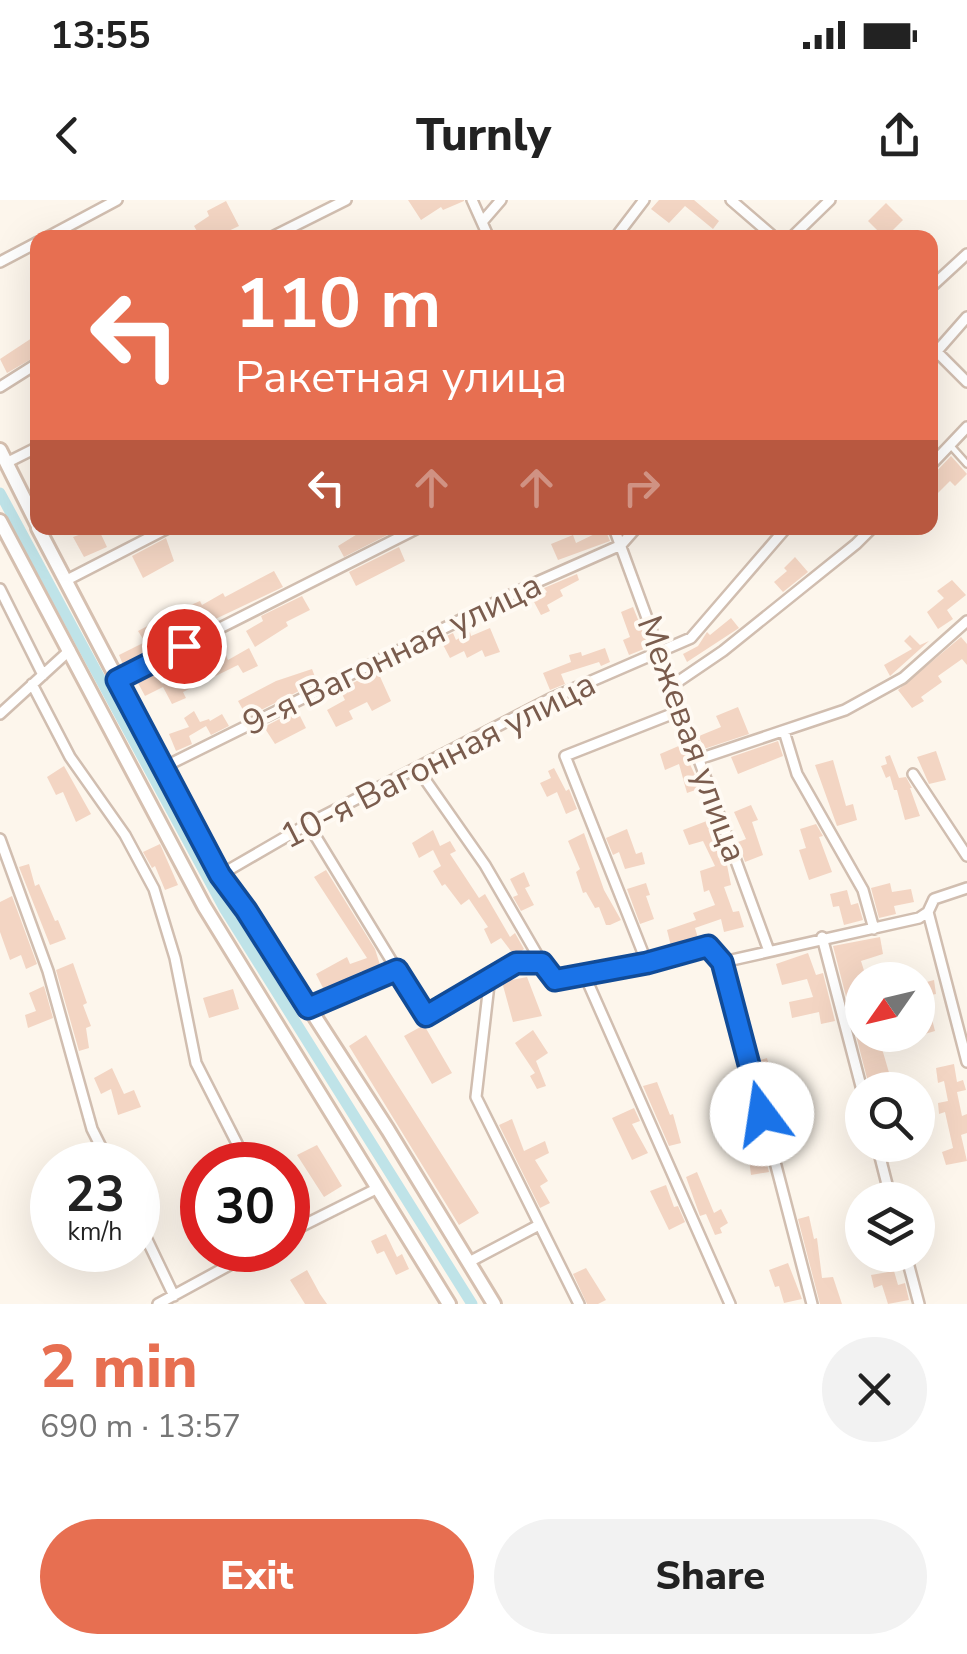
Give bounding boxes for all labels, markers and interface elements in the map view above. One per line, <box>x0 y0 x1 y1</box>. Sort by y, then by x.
text: 13:55 <box>50 10 151 61</box>
text: Turnly <box>416 105 551 166</box>
icon: back <box>40 108 95 163</box>
icon: share <box>872 108 927 163</box>
text: 110 m <box>235 256 441 352</box>
icon: left <box>70 270 200 400</box>
text: Ракетная улица <box>235 347 567 408</box>
icon: left <box>299 460 354 515</box>
icon: ahead <box>404 460 459 515</box>
icon: ahead <box>509 460 564 515</box>
icon: right <box>614 460 669 515</box>
street label: 9-я Вагонная улица <box>235 561 549 747</box>
pin <box>142 604 227 689</box>
street label: Межевая улица <box>626 609 758 869</box>
icon: arrive <box>157 619 212 674</box>
street label: 10-я Вагонная улица <box>272 660 604 860</box>
north arrow <box>845 962 935 1052</box>
map controls <box>845 962 935 1272</box>
position arrow <box>710 1062 814 1166</box>
button: search <box>845 1072 935 1162</box>
speed limit sign: 30 <box>180 1142 310 1272</box>
text: 23 <box>65 1160 125 1229</box>
button: layers <box>845 1182 935 1272</box>
text: km/h <box>67 1215 123 1249</box>
text: 2 min <box>40 1326 198 1408</box>
button: close <box>822 1337 927 1442</box>
text: 690 m · 13:57 <box>40 1405 241 1448</box>
button: Exit <box>40 1519 474 1634</box>
button: Share <box>494 1519 927 1634</box>

